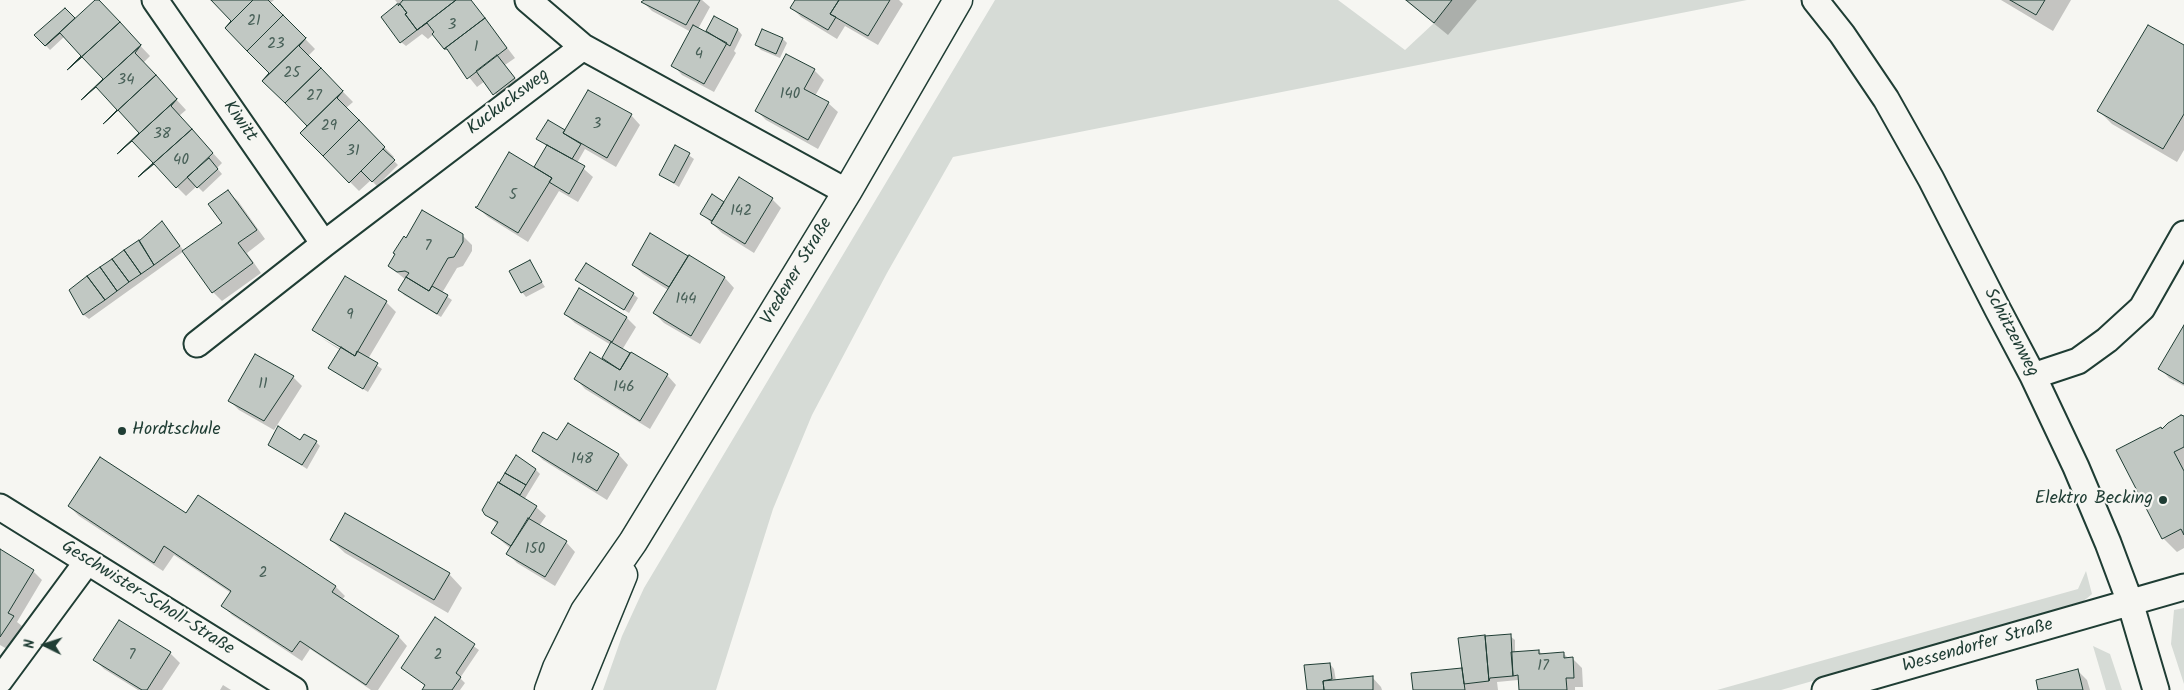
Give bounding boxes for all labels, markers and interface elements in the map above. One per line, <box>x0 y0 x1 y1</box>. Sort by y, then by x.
house number: 21 <box>247 13 261 31</box>
house number: 3 <box>448 17 456 35</box>
house number: 23 <box>267 36 285 54</box>
house number: 1 <box>474 39 478 57</box>
house number: 4 <box>695 46 703 64</box>
house number: 25 <box>284 65 300 83</box>
street label: Kuckucksweg <box>464 65 554 141</box>
house number: 34 <box>118 72 134 90</box>
house number: 140 <box>780 86 800 104</box>
house number: 27 <box>306 88 322 106</box>
street label: Kiwitt <box>217 97 261 147</box>
house number: 3 <box>593 116 601 134</box>
house number: 29 <box>321 118 337 136</box>
house number: 38 <box>153 126 171 144</box>
house number: 31 <box>346 143 360 161</box>
house number: 40 <box>173 152 189 170</box>
house number: 5 <box>509 187 517 205</box>
house number: 142 <box>730 203 752 221</box>
street label: Vredener Straße <box>758 215 838 329</box>
house number: 7 <box>425 238 431 256</box>
street label: Schützenweg <box>1978 285 2042 381</box>
house number: 144 <box>675 291 697 309</box>
house number: 9 <box>346 307 354 325</box>
house number: 11 <box>258 376 268 394</box>
house number: 146 <box>613 379 635 397</box>
place label: Hordtschule <box>132 420 221 442</box>
marker: Hordtschule <box>116 425 128 437</box>
house number: 148 <box>571 451 593 469</box>
place label: Elektro Becking <box>2035 489 2153 511</box>
marker: Elektro Becking <box>2157 494 2169 506</box>
street label: Geschwister-Scholl-Straße <box>57 537 237 661</box>
house number: 150 <box>525 541 545 559</box>
house number: 2 <box>259 565 267 583</box>
street label: Wessendorfer Straße <box>1900 615 2056 679</box>
north arrow <box>20 620 70 670</box>
text: N <box>19 639 41 649</box>
house number: 7 <box>129 647 135 665</box>
house number: 2 <box>434 647 442 665</box>
house number: 17 <box>1537 658 1549 676</box>

